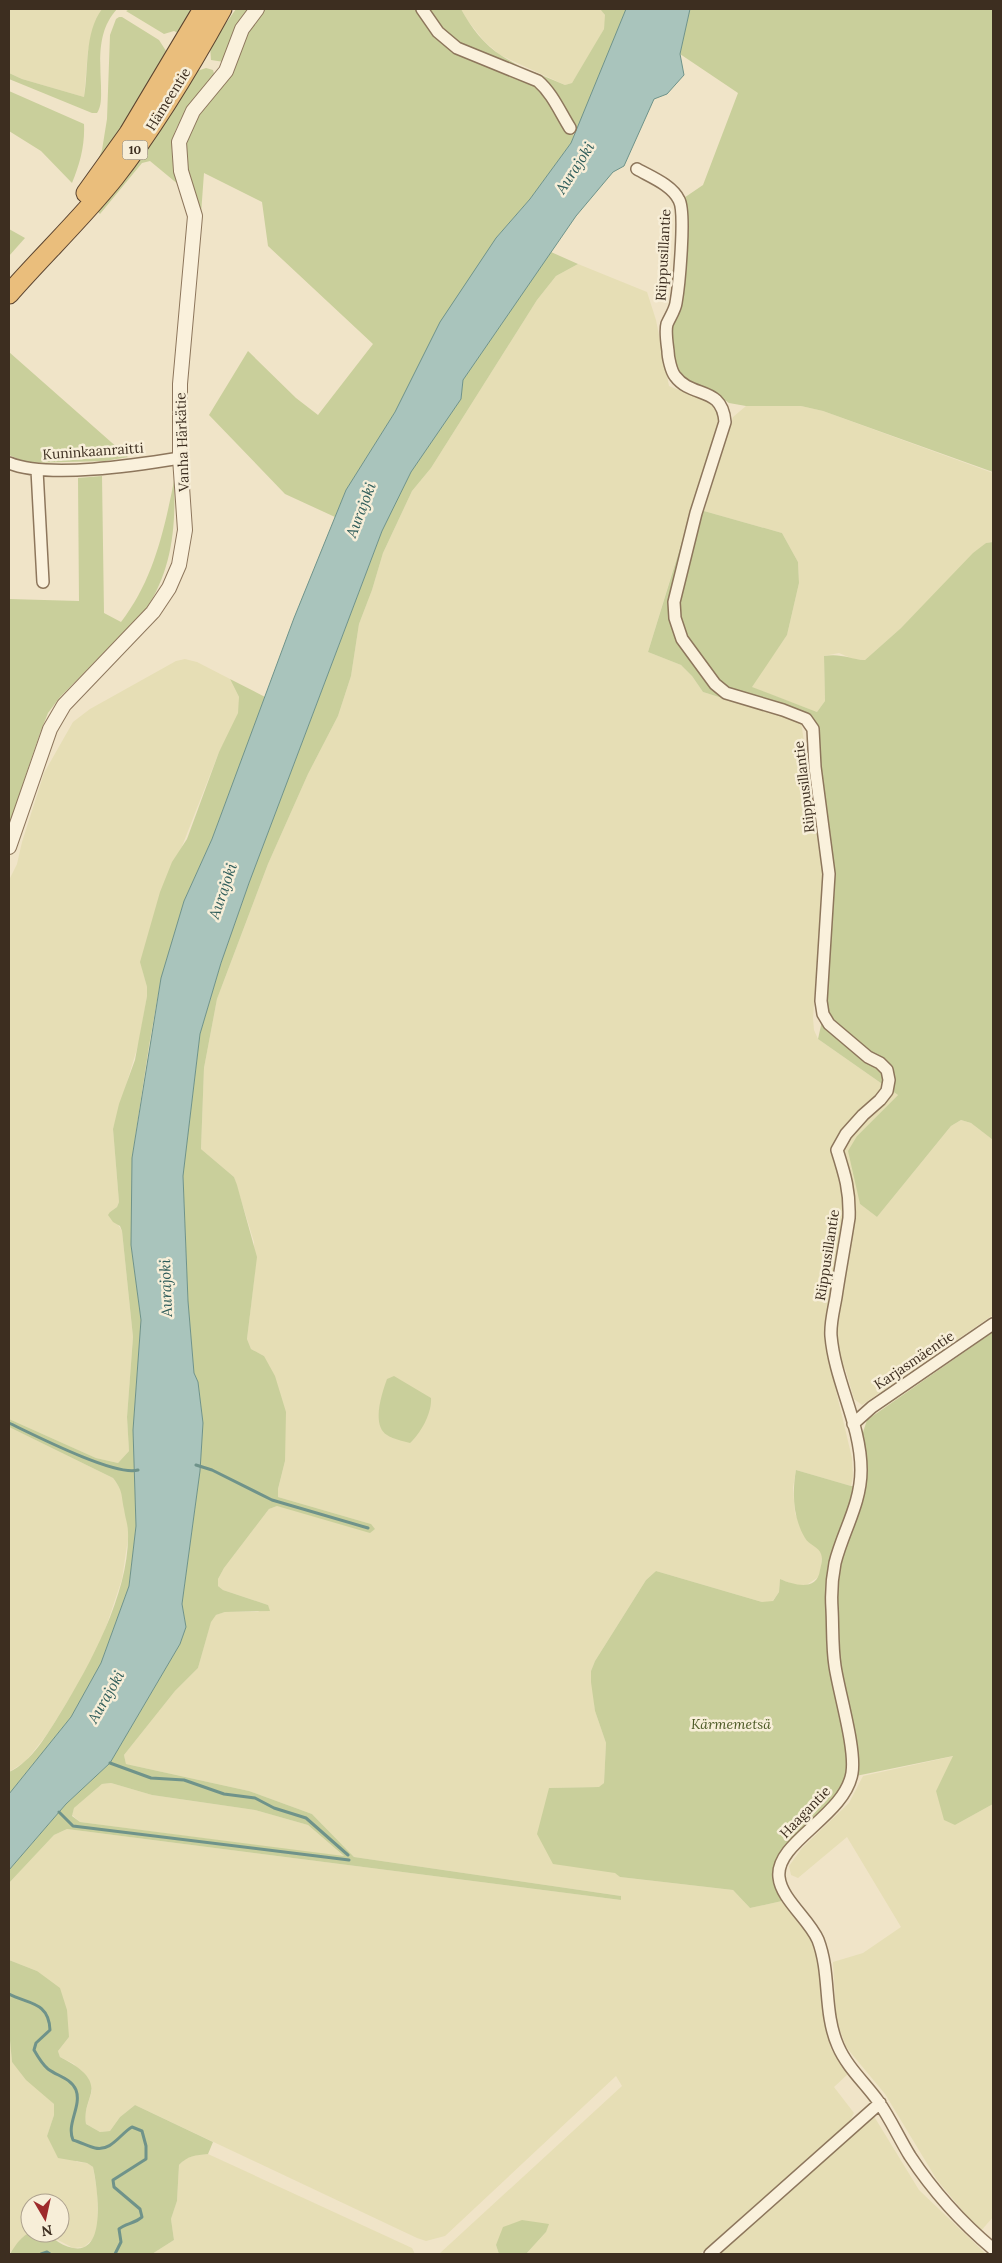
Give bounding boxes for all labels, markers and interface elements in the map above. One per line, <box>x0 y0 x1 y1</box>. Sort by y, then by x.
street label: Hämeentie <box>142 64 195 134</box>
water label: Aurajoki <box>550 138 598 198</box>
road number: 10 <box>122 140 148 160</box>
street label: Riippusillantie <box>652 208 674 302</box>
street label: Vanha Härkätie <box>171 392 193 493</box>
street label: Kuninkaanraitti <box>42 438 144 464</box>
water label: Aurajoki <box>341 479 380 541</box>
street label: Riippusillantie <box>789 740 819 834</box>
water label: Aurajoki <box>204 860 241 922</box>
street label: Riippusillantie <box>811 1208 843 1302</box>
water label: Aurajoki <box>155 1259 176 1318</box>
street label: Karjasmäentie <box>870 1326 958 1393</box>
water label: Aurajoki <box>82 1667 128 1727</box>
park label: Kärmemetsä <box>691 1715 771 1733</box>
street label: Haagantie <box>776 1782 835 1842</box>
north arrow <box>20 2193 70 2243</box>
text: N <box>40 2221 54 2241</box>

